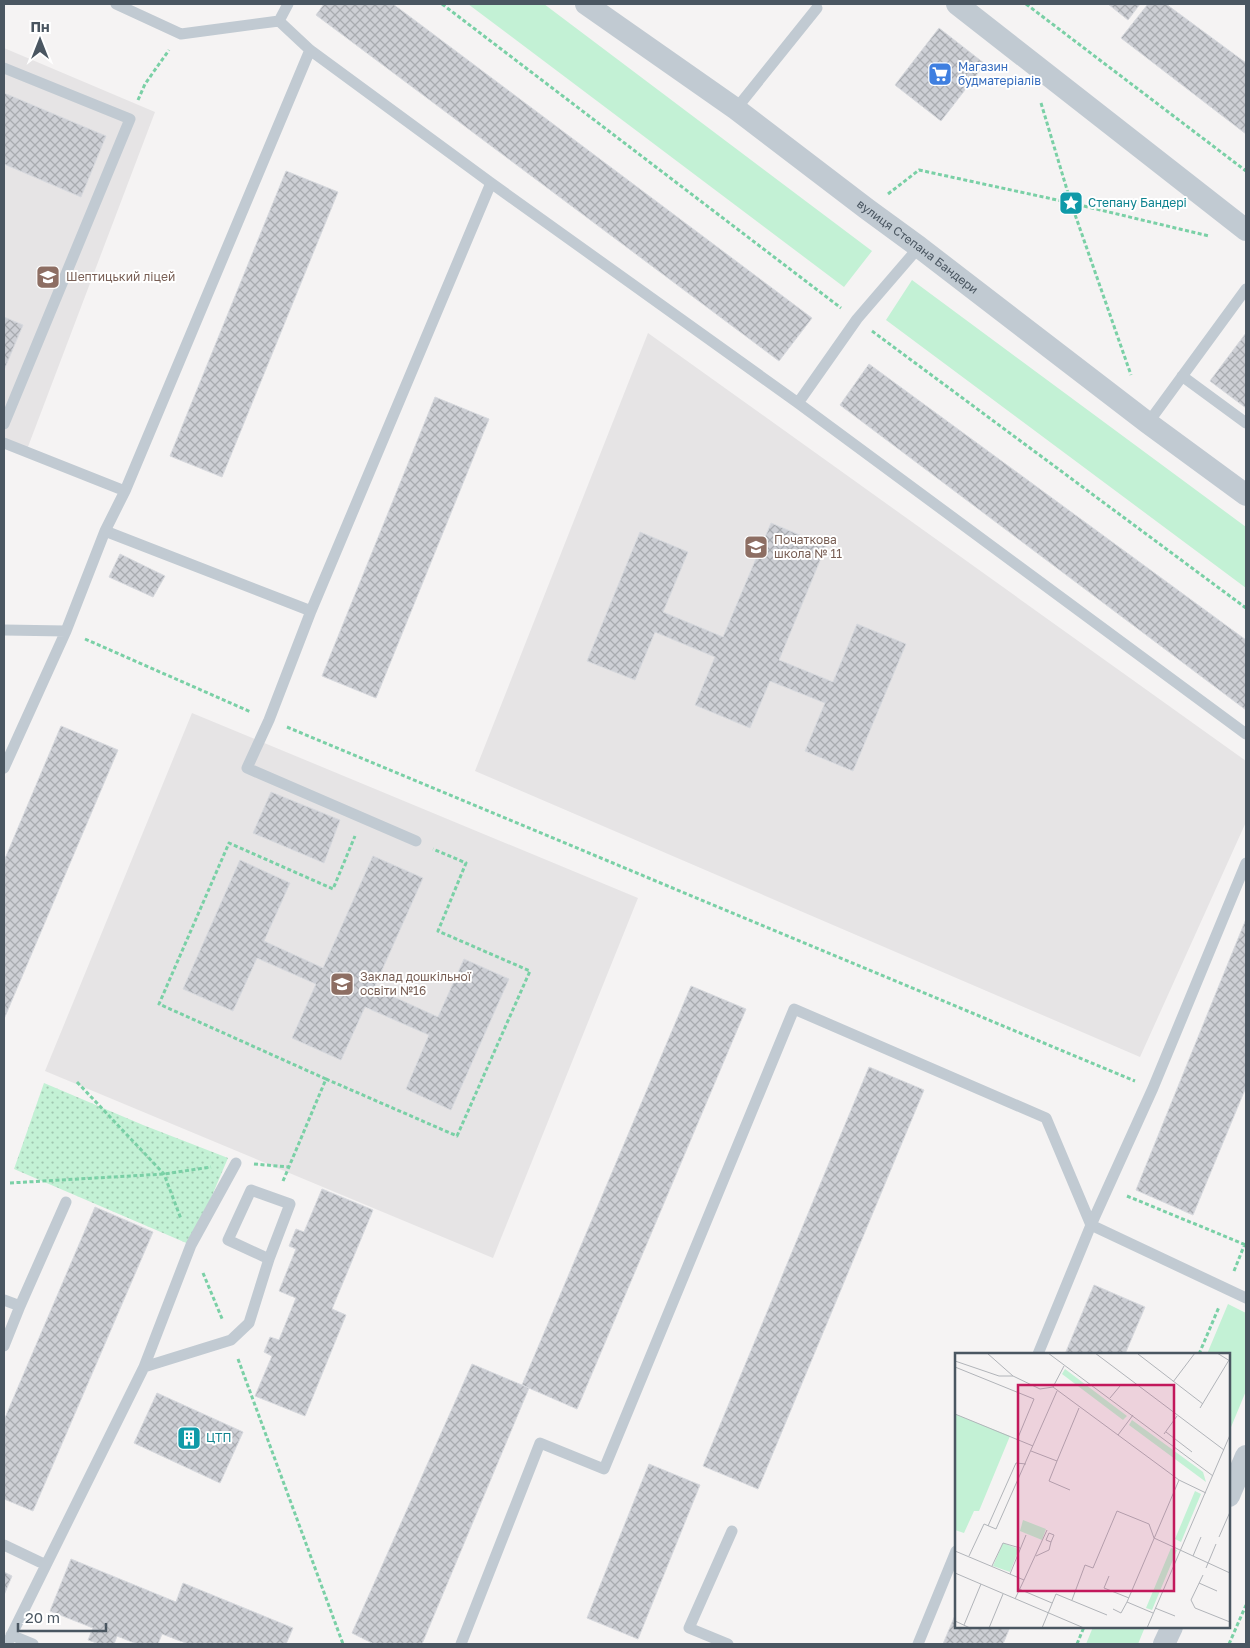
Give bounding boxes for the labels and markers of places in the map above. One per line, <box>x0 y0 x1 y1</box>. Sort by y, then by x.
place label: Магазин будматеріалів <box>958 59 1041 88</box>
supermarket icon: Магазин будматеріалів <box>927 61 953 87</box>
place icon: Степану Бандері <box>1058 190 1084 216</box>
place label: Степану Бандері <box>1088 195 1187 210</box>
school or university icon: Шептицький ліцей <box>35 264 61 290</box>
place label: Шептицький ліцей <box>66 269 175 284</box>
place label: Початкова школа № 11 <box>774 532 842 561</box>
school or university icon: Початкова школа № 11 <box>743 534 769 560</box>
place label: Заклад дошкільної освіти №16 <box>360 969 472 998</box>
school or university icon: Заклад дошкільної освіти №16 <box>329 971 355 997</box>
building icon: ЦТП <box>176 1425 202 1451</box>
place label: ЦТП <box>206 1430 231 1445</box>

